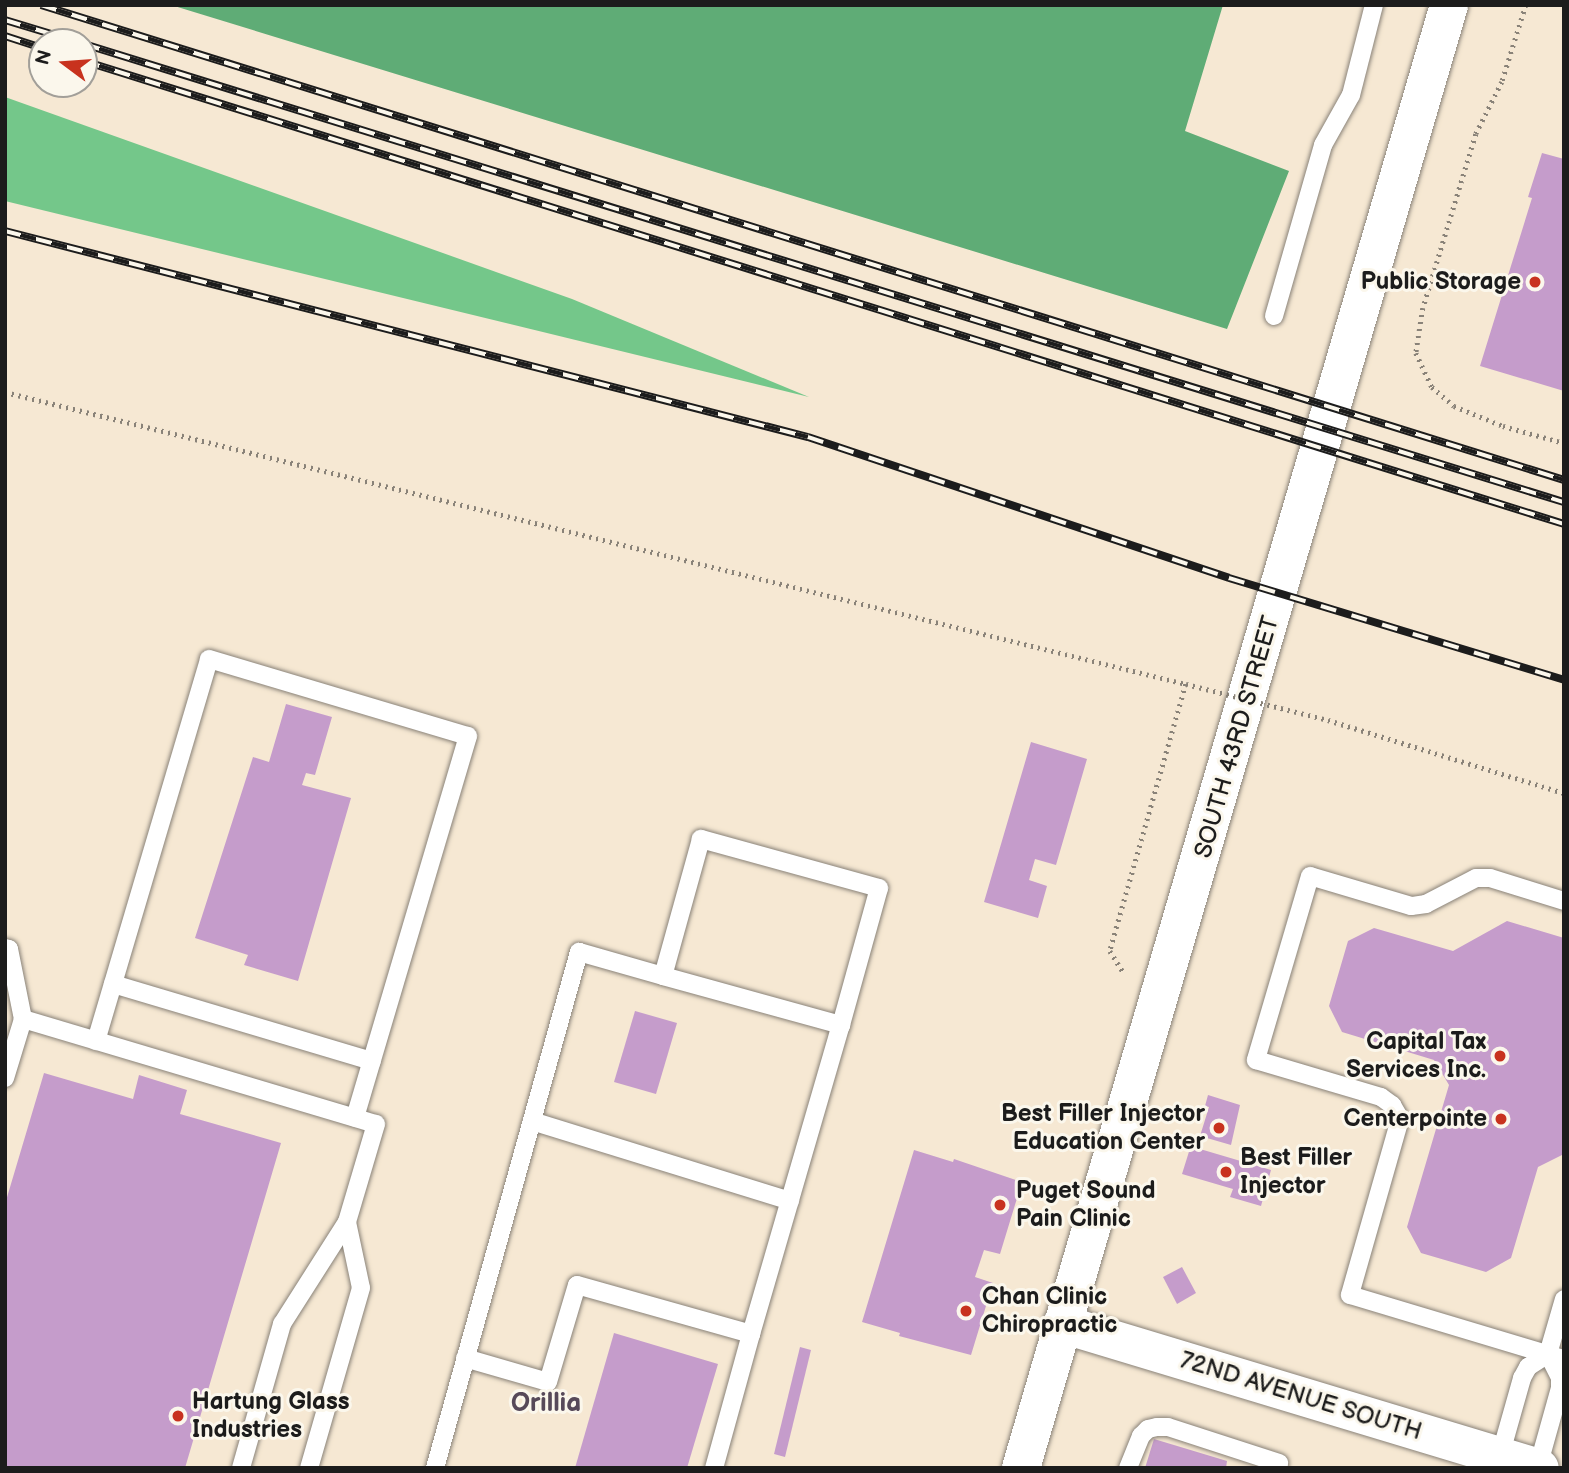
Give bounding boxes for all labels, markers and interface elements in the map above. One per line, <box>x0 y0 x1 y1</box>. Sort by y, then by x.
north arrow <box>28 28 98 98</box>
text: N <box>31 48 57 68</box>
place label: Public Storage <box>1361 268 1521 296</box>
marker: Public Storage <box>1527 274 1543 290</box>
street label: SOUTH 43RD STREET <box>1189 612 1285 862</box>
place label: Capital Tax Services Inc. <box>1346 1028 1486 1084</box>
marker: Capital Tax Services Inc. <box>1492 1048 1508 1064</box>
place label: Best Filler Injector Education Center <box>1001 1100 1205 1156</box>
place label: Centerpointe <box>1344 1105 1487 1133</box>
marker: Centerpointe <box>1493 1111 1509 1127</box>
marker: Best Filler Injector Education Center <box>1211 1120 1227 1136</box>
place label: Best Filler Injector <box>1240 1144 1352 1200</box>
marker: Best Filler Injector <box>1218 1164 1234 1180</box>
place label: Puget Sound Pain Clinic <box>1016 1177 1156 1233</box>
marker: Puget Sound Pain Clinic <box>990 1195 1010 1215</box>
place label: Chan Clinic Chiropractic <box>982 1283 1117 1339</box>
marker: Chan Clinic Chiropractic <box>956 1301 976 1321</box>
street label: 72ND AVENUE SOUTH <box>1177 1345 1425 1447</box>
place label: Hartung Glass Industries <box>192 1388 350 1444</box>
district label: Orillia <box>511 1388 581 1420</box>
marker: Hartung Glass Industries <box>170 1408 186 1424</box>

